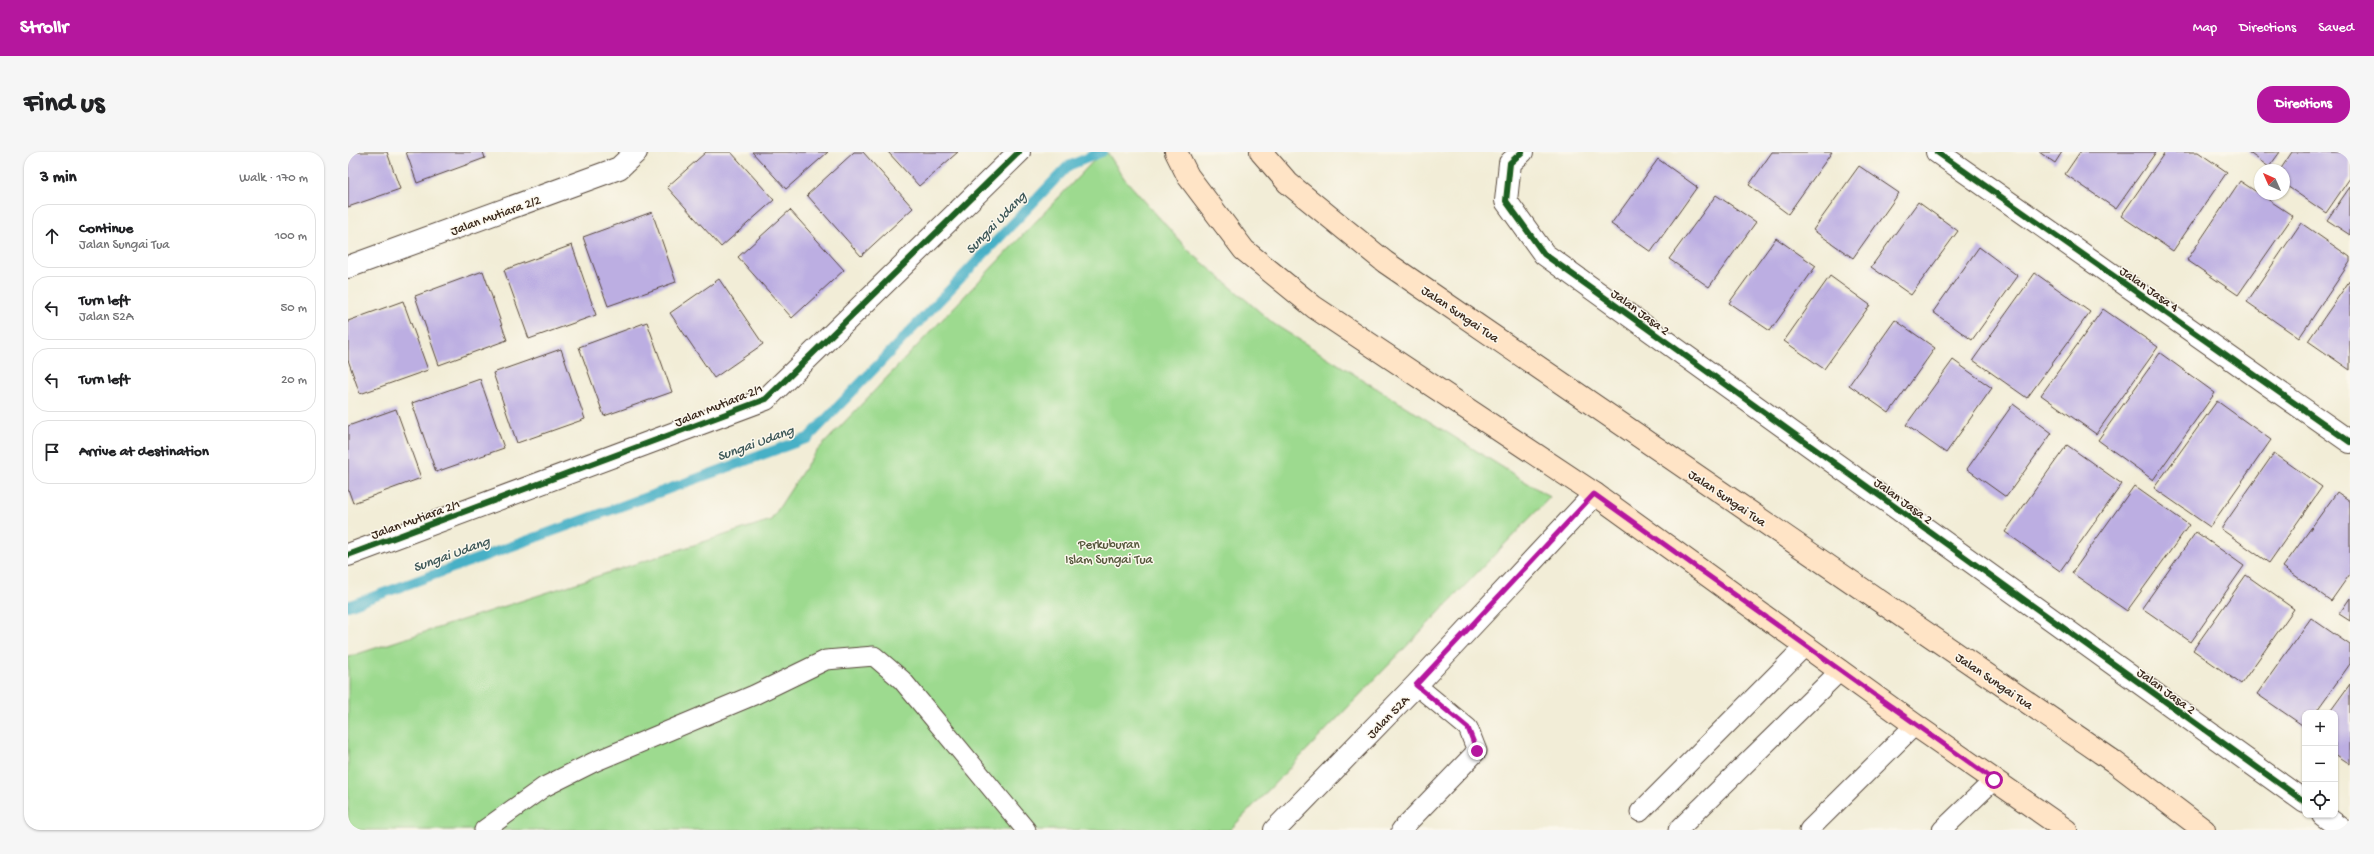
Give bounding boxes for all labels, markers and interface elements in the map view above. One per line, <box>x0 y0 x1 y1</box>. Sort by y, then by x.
text: Strollr <box>20 17 68 40</box>
text: Map <box>2193 20 2217 37</box>
text: Directions <box>2239 20 2296 37</box>
text: Saved <box>2318 20 2354 37</box>
button: Directions <box>2257 86 2350 123</box>
text: Find us <box>24 88 104 121</box>
north arrow <box>2254 164 2290 200</box>
text: 3 min <box>40 168 77 188</box>
text: Walk · 170 m <box>239 171 308 186</box>
water label: Sungai Udang <box>963 188 1032 259</box>
street label: Jalan Mutiara 2/2 <box>449 193 543 240</box>
text: Continue <box>79 220 133 238</box>
icon: ahead <box>41 225 63 247</box>
text: 100 m <box>275 229 307 244</box>
text: Jalan Sungai Tua <box>79 238 170 253</box>
street label: Jalan Jasa 4 <box>2116 264 2181 316</box>
street label: Jalan Sungai Tua <box>1418 284 1502 347</box>
street label: Jalan Jasa 2 <box>1607 287 1672 340</box>
text: Turn left <box>79 292 130 310</box>
icon: left <box>41 297 63 319</box>
text: 50 m <box>280 301 307 316</box>
text: Jalan 52A <box>79 310 133 325</box>
icon: left <box>41 369 63 391</box>
text: Turn left <box>79 371 130 389</box>
text: 20 m <box>281 373 307 388</box>
street label: Jalan Mutiara 2/1 <box>673 382 765 431</box>
water label: Sungai Udang <box>715 422 798 466</box>
icon: arrive <box>41 441 63 463</box>
text: Arrive at destination <box>79 443 209 461</box>
street label: Jalan Sungai Tua <box>1685 468 1769 531</box>
street label: Jalan Jasa 2 <box>1870 476 1935 529</box>
street label: Jalan Mutiara 2/1 <box>369 497 462 543</box>
water label: Sungai Udang <box>411 533 494 577</box>
park label: Perkuburan Islam Sungai Tua <box>1065 538 1153 568</box>
street label: Jalan Sungai Tua <box>1952 651 2036 714</box>
street label: Jalan Jasa 2 <box>2133 666 2198 719</box>
street label: Jalan 52A <box>1365 692 1414 742</box>
map controls <box>2302 710 2338 818</box>
button: + <box>2302 710 2338 746</box>
route end <box>1468 742 1486 760</box>
button: − <box>2302 746 2338 782</box>
route start <box>1985 771 2003 789</box>
button: locate <box>2302 782 2338 818</box>

